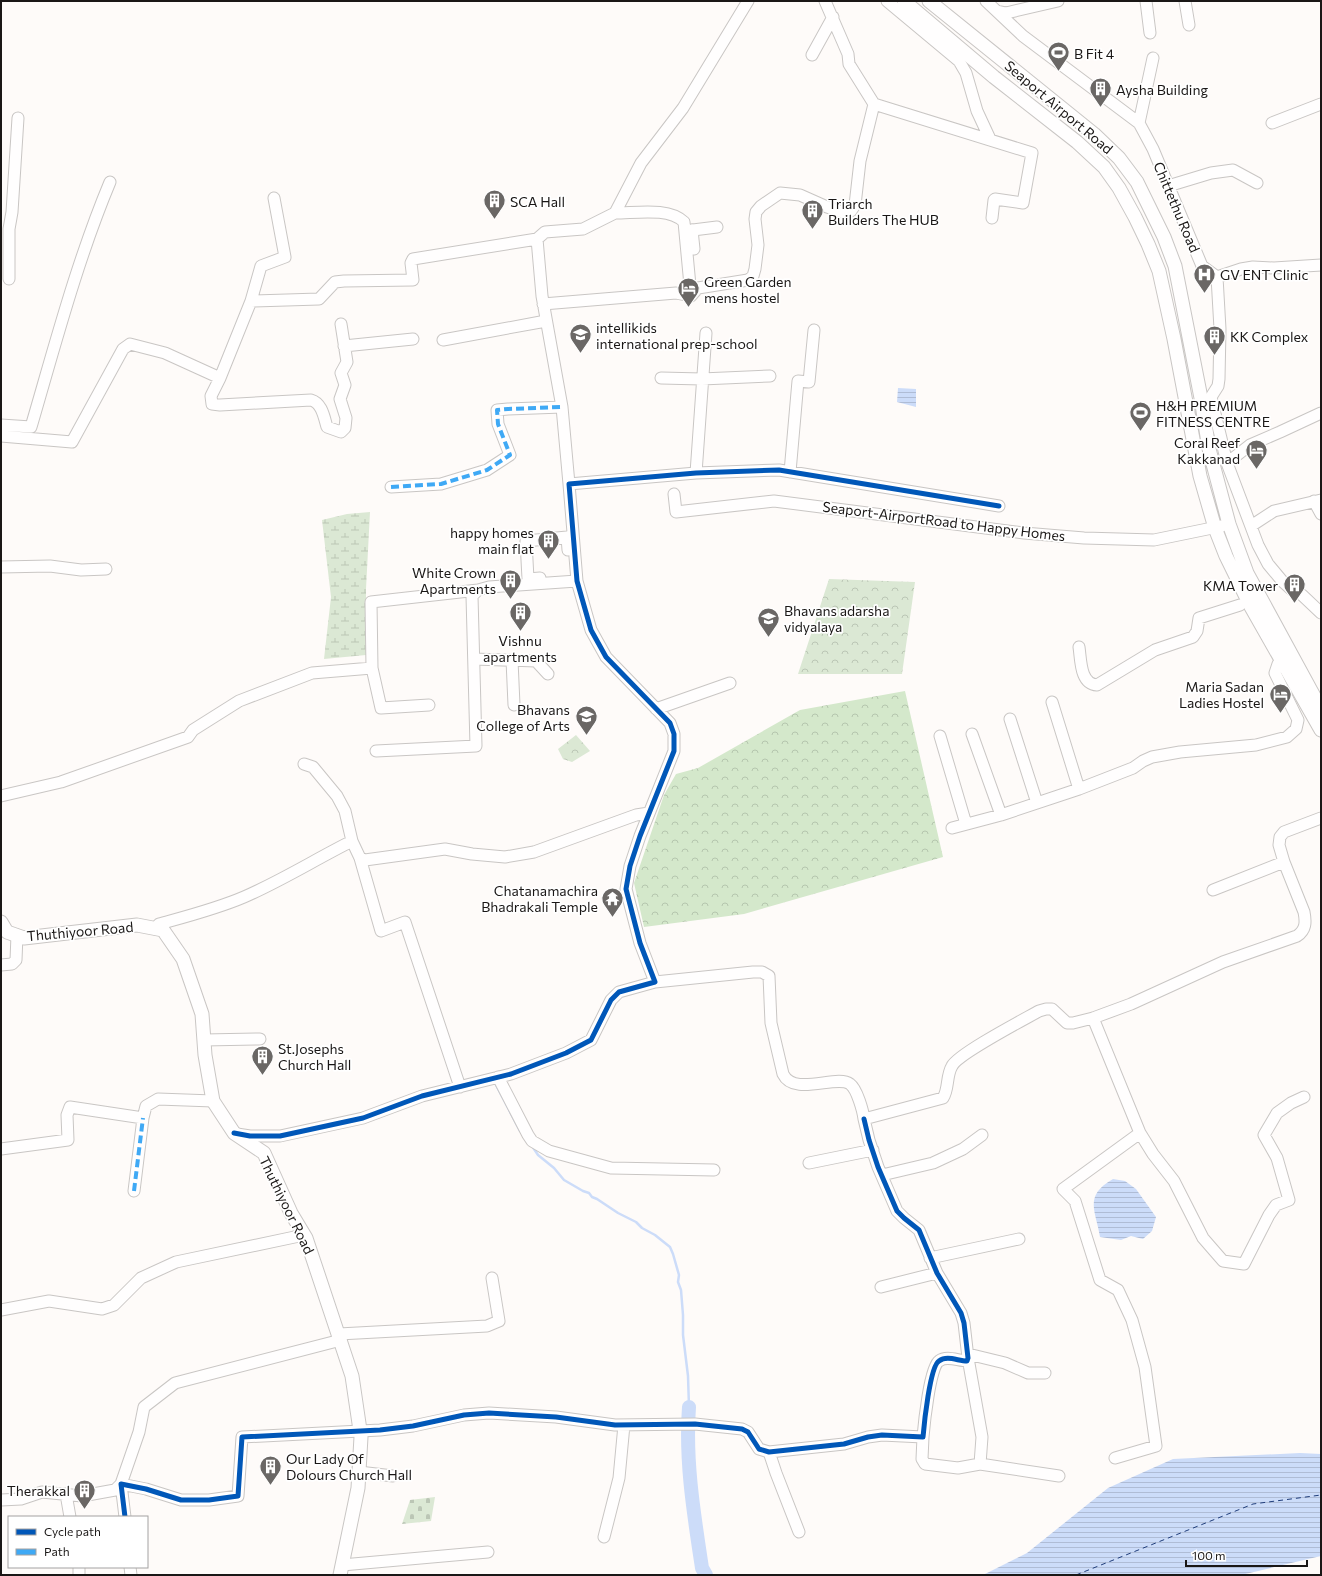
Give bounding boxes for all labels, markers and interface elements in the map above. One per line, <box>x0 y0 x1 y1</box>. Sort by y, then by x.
sports icon: B Fit 4 <box>1045 40 1071 73</box>
place label: B Fit 4 <box>1074 45 1115 62</box>
street label: Seaport Airport Road <box>1002 57 1116 157</box>
building icon: Aysha Building <box>1087 76 1113 109</box>
place label: Aysha Building <box>1116 81 1208 98</box>
street label: Chittethu Road <box>1150 159 1204 255</box>
building icon: SCA Hall <box>481 188 507 221</box>
place label: SCA Hall <box>510 193 565 210</box>
place label: Triarch Builders The HUB <box>828 195 939 228</box>
building icon: Triarch Builders The HUB <box>800 198 826 231</box>
hospital icon: GV ENT Clinic <box>1192 261 1218 294</box>
place label: GV ENT Clinic <box>1220 266 1308 283</box>
place label: Green Garden mens hostel <box>704 273 792 306</box>
hotel icon: Green Garden mens hostel <box>676 276 702 309</box>
place label: intellikids international prep-school <box>596 319 758 352</box>
school or university icon: intellikids international prep-school <box>568 322 594 355</box>
building icon: KK Complex <box>1201 323 1227 356</box>
place label: KK Complex <box>1230 328 1309 345</box>
place label: H&H PREMIUM FITNESS CENTRE <box>1156 397 1270 430</box>
sports icon: H&H PREMIUM FITNESS CENTRE <box>1127 400 1153 433</box>
place label: Coral Reef Kakkanad <box>1174 434 1240 467</box>
hotel icon: Coral Reef Kakkanad <box>1243 437 1269 470</box>
street label: Seaport-AirportRoad to Happy Homes <box>822 498 1066 544</box>
place label: happy homes main flat <box>450 524 534 557</box>
building icon: happy homes main flat <box>536 527 562 560</box>
place label: White Crown Apartments <box>412 564 496 597</box>
building icon: White Crown Apartments <box>498 567 524 600</box>
building icon: KMA Tower <box>1281 572 1307 605</box>
place label: KMA Tower <box>1203 577 1278 594</box>
building icon: Vishnu apartments <box>507 599 533 632</box>
place label: Bhavans adarsha vidyalaya <box>784 602 889 635</box>
school or university icon: Bhavans adarsha vidyalaya <box>756 605 782 638</box>
place label: Vishnu apartments <box>483 632 557 665</box>
place label: Maria Sadan Ladies Hostel <box>1179 678 1264 711</box>
hotel icon: Maria Sadan Ladies Hostel <box>1267 681 1293 714</box>
place label: Bhavans College of Arts <box>476 701 570 734</box>
school or university icon: Bhavans College of Arts <box>573 704 599 737</box>
place label: Chatanamachira Bhadrakali Temple <box>481 882 598 915</box>
temple icon: Chatanamachira Bhadrakali Temple <box>600 885 626 918</box>
street label: Thuthiyoor Road <box>26 918 134 944</box>
place label: St.Josephs Church Hall <box>278 1040 351 1073</box>
building icon: St.Josephs Church Hall <box>249 1043 275 1076</box>
street label: Thuthiyoor Road <box>256 1153 318 1257</box>
place label: Our Lady Of Dolours Church Hall <box>286 1450 412 1483</box>
building icon: Our Lady Of Dolours Church Hall <box>258 1453 284 1486</box>
building icon: Therakkal <box>72 1477 98 1510</box>
place label: Therakkal <box>7 1482 70 1499</box>
legend <box>8 1516 148 1568</box>
text: Cycle path <box>44 1524 101 1538</box>
scale bar <box>1186 1542 1307 1568</box>
text: Path <box>44 1544 70 1558</box>
text: 100 m <box>1192 1548 1226 1562</box>

